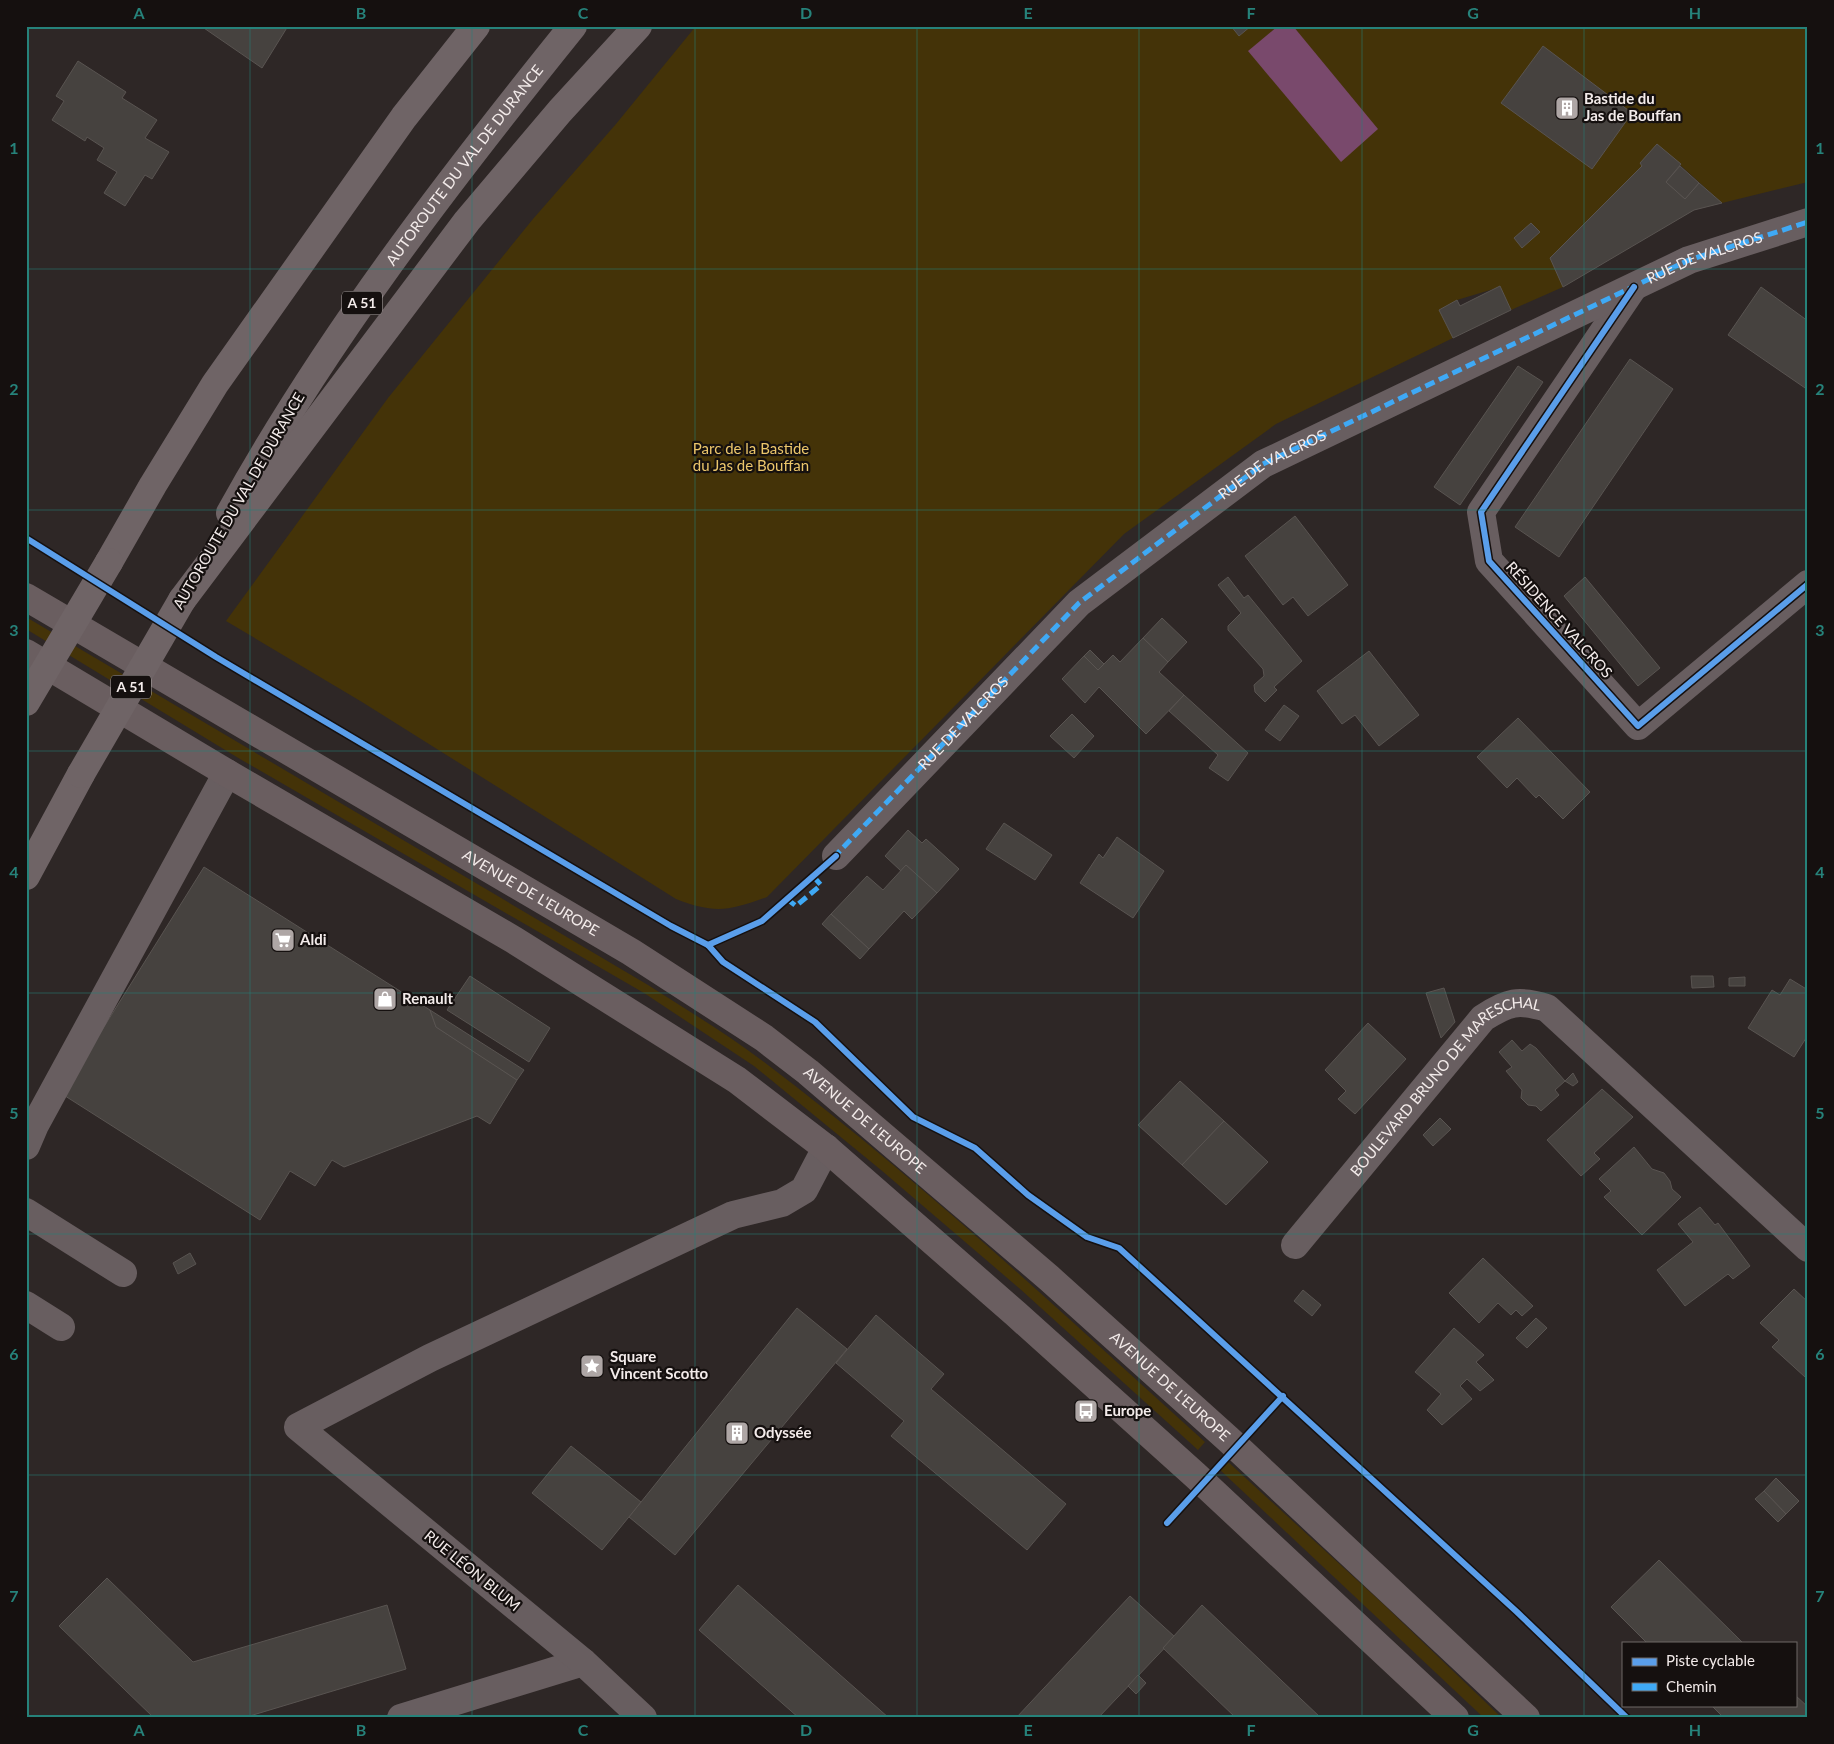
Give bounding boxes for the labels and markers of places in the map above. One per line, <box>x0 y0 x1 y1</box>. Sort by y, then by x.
place label: Bastide du Jas de Bouffan <box>1584 89 1681 124</box>
building icon: Bastide du Jas de Bouffan <box>1554 95 1580 121</box>
supermarket icon: Aldi <box>270 927 296 953</box>
place label: Aldi <box>299 930 327 948</box>
shop icon: Renault <box>372 986 398 1012</box>
place label: Renault <box>402 989 453 1007</box>
place label: Square Vincent Scotto <box>609 1347 709 1382</box>
place icon: Square Vincent Scotto <box>579 1353 605 1379</box>
bus stop icon: Europe <box>1073 1398 1099 1424</box>
place label: Europe <box>1104 1401 1151 1419</box>
building icon: Odyssée <box>724 1420 750 1446</box>
place label: Odyssée <box>754 1423 812 1441</box>

